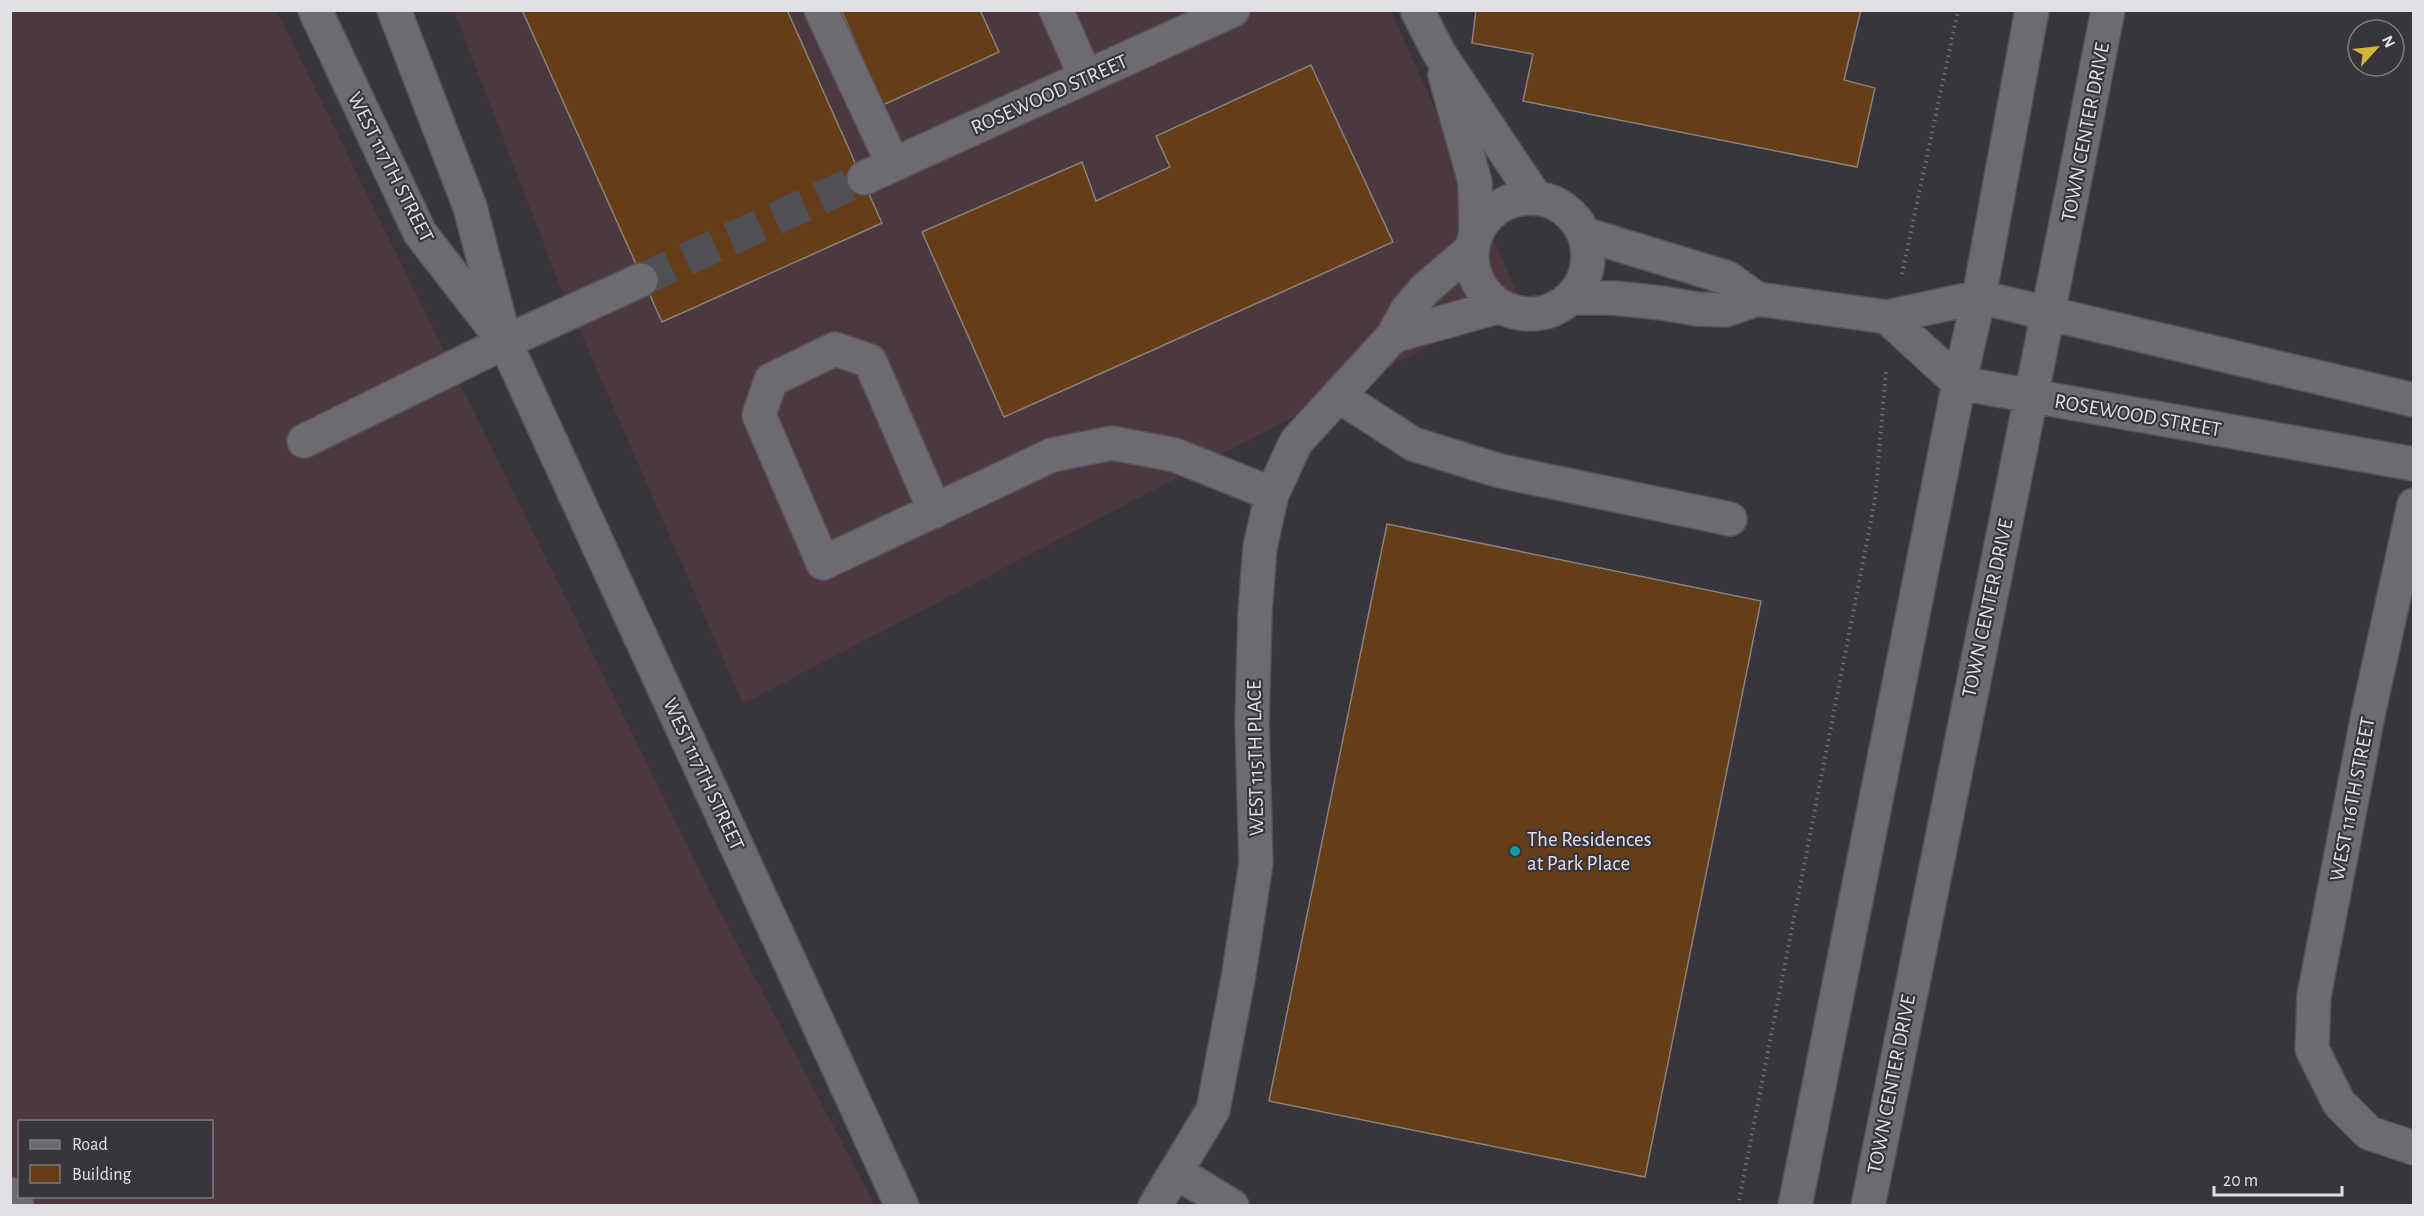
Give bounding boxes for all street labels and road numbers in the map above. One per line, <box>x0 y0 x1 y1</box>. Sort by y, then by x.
street label: TOWN CENTER DRIVE <box>2058 41 2113 223</box>
street label: ROSEWOOD STREET <box>968 50 1131 138</box>
street label: WEST 117TH STREET <box>344 89 437 246</box>
street label: ROSEWOOD STREET <box>2053 390 2223 441</box>
street label: TOWN CENTER DRIVE <box>1958 517 2017 699</box>
street label: WEST 115TH PLACE <box>1244 680 1267 836</box>
street label: WEST 117TH STREET <box>659 695 748 854</box>
street label: WEST 116TH STREET <box>2326 715 2379 883</box>
street label: TOWN CENTER DRIVE <box>1864 993 1919 1175</box>

